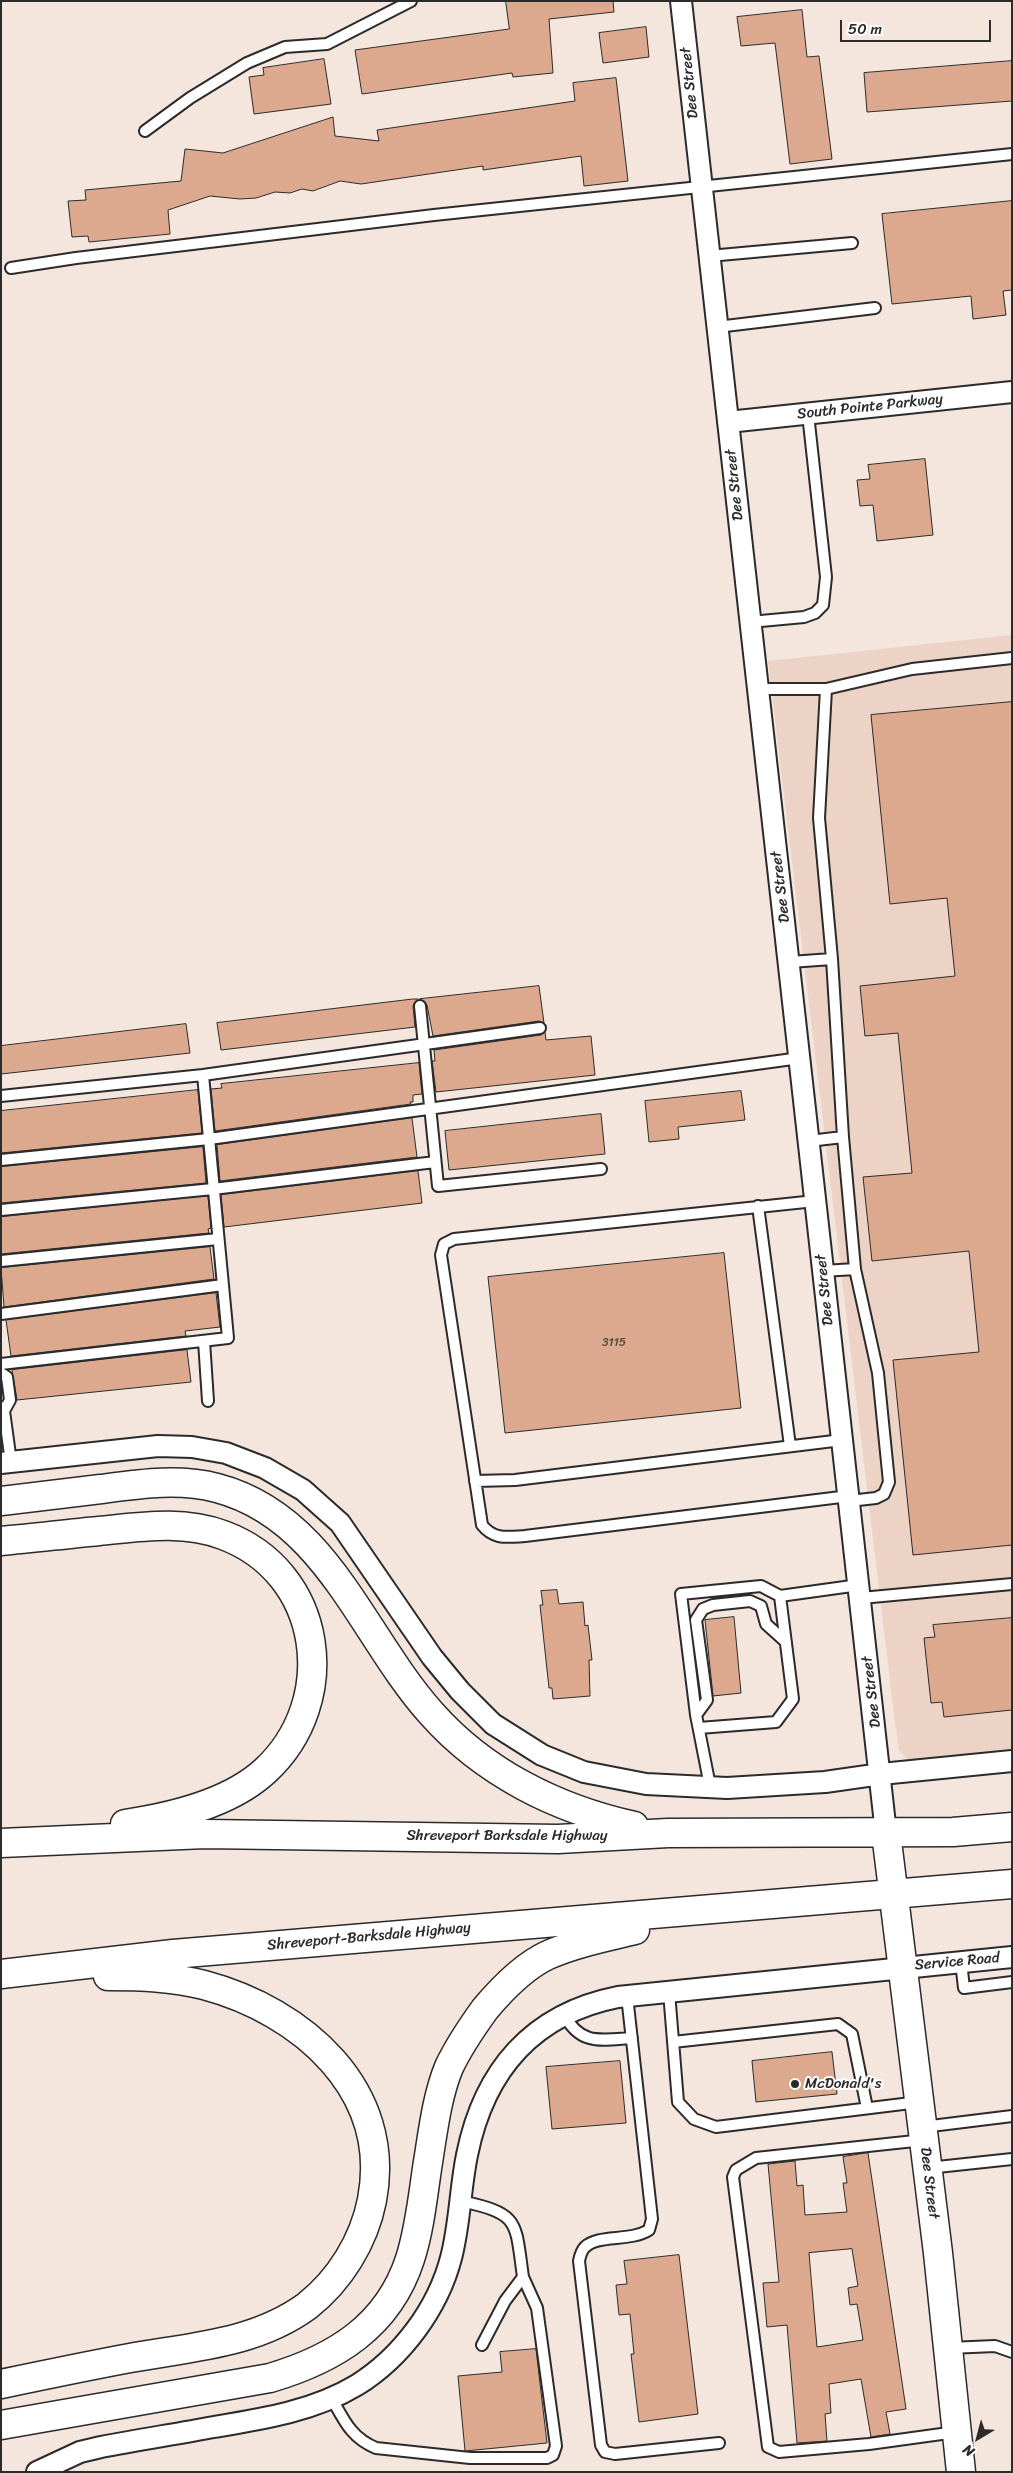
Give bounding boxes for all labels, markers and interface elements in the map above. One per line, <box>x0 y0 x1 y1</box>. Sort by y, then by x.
scale bar <box>843 10 994 42</box>
text: 50 m <box>848 16 882 42</box>
street label: Dee Street <box>677 46 703 120</box>
street label: South Pointe Parkway <box>796 390 944 424</box>
street label: Dee Street <box>722 448 748 522</box>
street label: Dee Street <box>768 850 794 924</box>
street label: Dee Street <box>812 1253 838 1327</box>
house number: 3115 <box>602 1336 626 1350</box>
street label: Dee Street <box>859 1655 885 1729</box>
street label: Shreveport Barksdale Highway <box>406 1827 608 1845</box>
street label: Shreveport-Barksdale Highway <box>266 1919 472 1955</box>
street label: Service Road <box>914 1949 1000 1975</box>
place label: McDonald's <box>805 2075 882 2093</box>
marker: McDonald's <box>789 2078 801 2090</box>
street label: Dee Street <box>916 2146 942 2220</box>
north arrow <box>953 2413 1003 2463</box>
text: N <box>957 2437 980 2463</box>

